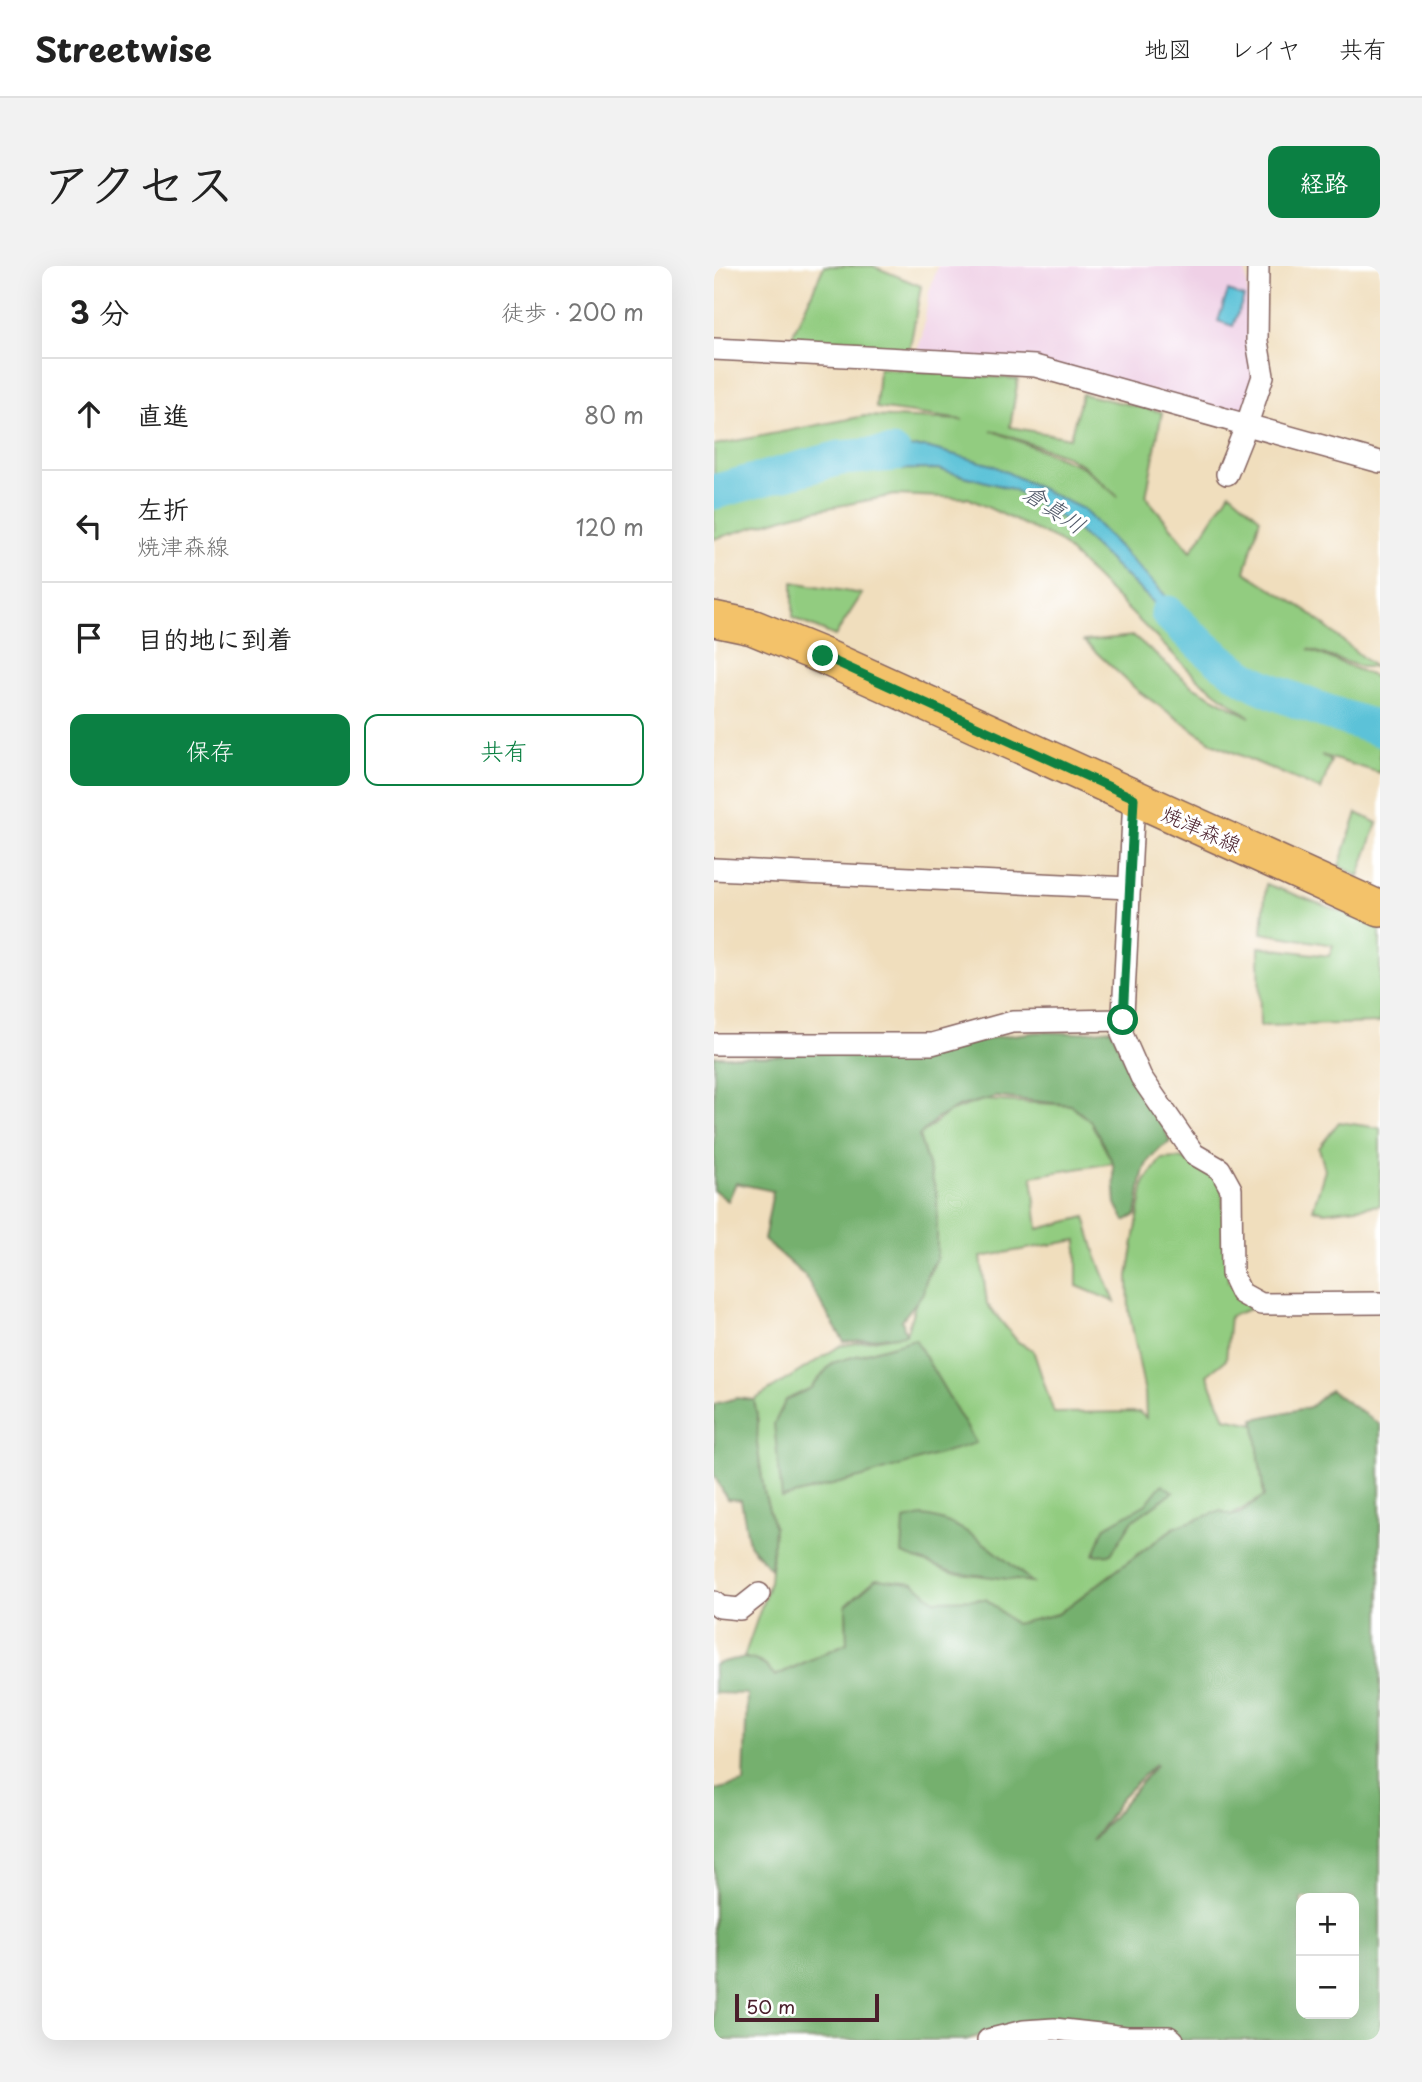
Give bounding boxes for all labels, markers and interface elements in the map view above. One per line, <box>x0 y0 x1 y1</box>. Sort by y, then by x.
text: Streetwise <box>35 23 212 73</box>
text: 地図 <box>1144 30 1192 66</box>
text: レイヤ <box>1230 30 1301 66</box>
text: 共有 <box>1339 30 1387 66</box>
text: アクセス <box>42 145 235 219</box>
button: 経路 <box>1268 146 1380 218</box>
text: 3 分 <box>70 289 129 334</box>
text: 徒歩 · 200 m <box>501 294 644 329</box>
icon: ahead <box>70 395 108 433</box>
text: 直進 <box>137 395 189 434</box>
text: 80 m <box>584 397 644 432</box>
water label: 倉真川 <box>1017 474 1093 542</box>
text: 左折 <box>137 489 189 528</box>
icon: left <box>70 507 108 545</box>
text: 120 m <box>576 509 644 544</box>
text: 焼津森線 <box>137 528 229 563</box>
icon: arrive <box>70 619 108 657</box>
text: 目的地に到着 <box>137 619 293 658</box>
route end <box>807 640 838 671</box>
button: 保存 <box>70 714 350 786</box>
button: 共有 <box>364 714 644 786</box>
street label: 焼津森線 <box>1157 796 1247 860</box>
route start <box>1107 1004 1138 1035</box>
map controls <box>1296 1893 1359 2019</box>
button: + <box>1296 1893 1359 1956</box>
button: − <box>1296 1956 1359 2019</box>
scale bar <box>735 1991 878 2023</box>
text: 50 m <box>746 1992 795 2020</box>

